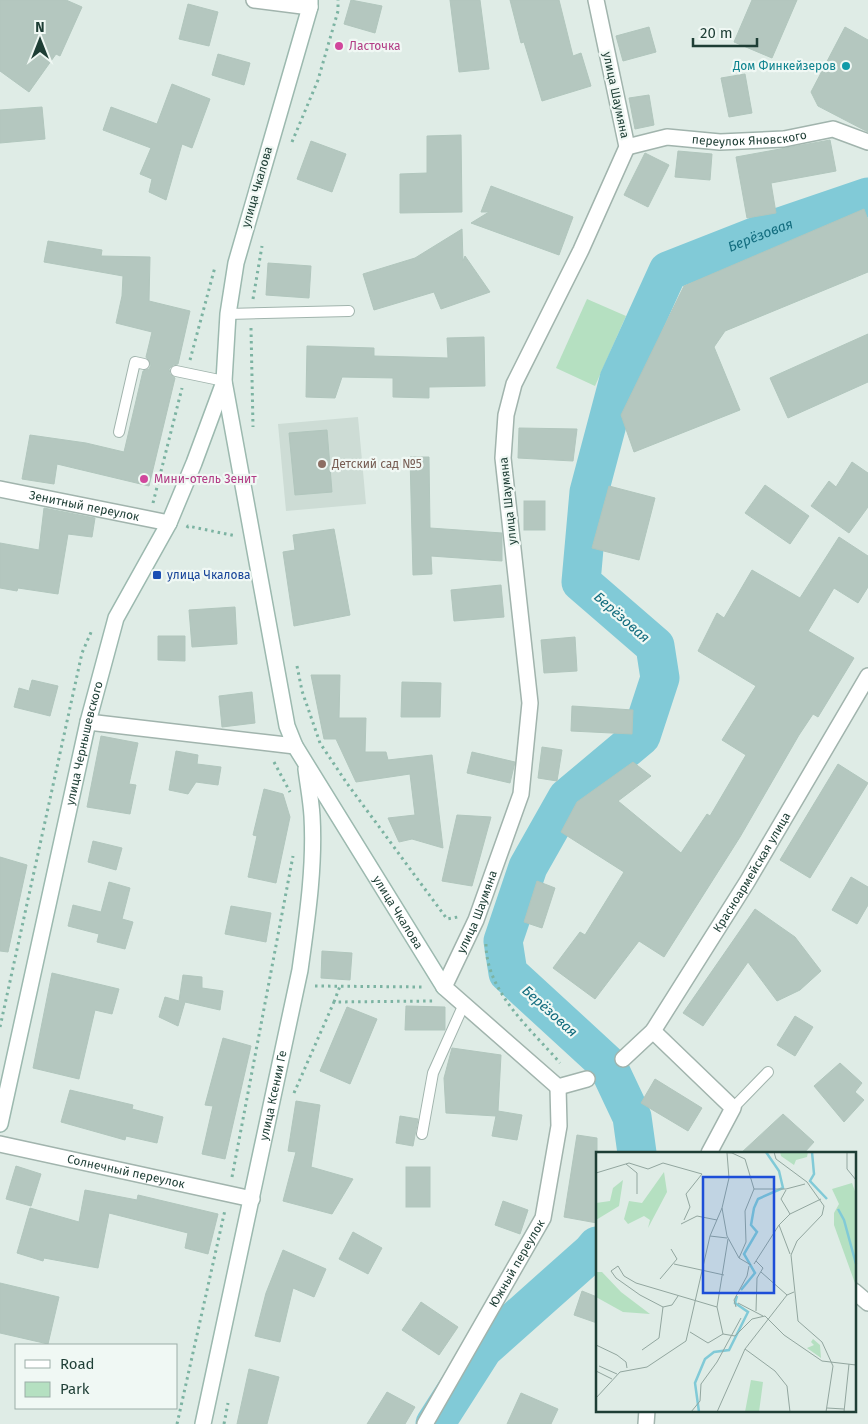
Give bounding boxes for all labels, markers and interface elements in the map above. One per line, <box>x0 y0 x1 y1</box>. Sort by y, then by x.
north arrow <box>15 15 65 65</box>
scale bar <box>693 15 757 47</box>
text: N <box>35 19 45 36</box>
text: 20 m <box>700 24 733 42</box>
place label: Ласточка <box>349 39 401 53</box>
marker: Ласточка <box>333 40 345 52</box>
street label: улица Шаумяна <box>600 50 632 140</box>
place label: Дом Финкейзеров <box>732 59 836 73</box>
marker: Дом Финкейзеров <box>840 60 852 72</box>
street label: переулок Яновского <box>691 128 808 149</box>
street label: улица Чкалова <box>239 145 275 229</box>
water label: Берёзовая <box>726 215 795 256</box>
street label: улица Шаумяна <box>496 456 520 546</box>
place label: Детский сад №5 <box>331 457 422 471</box>
marker: Детский сад №5 <box>316 458 328 470</box>
place label: Мини-отель Зенит <box>154 472 257 486</box>
marker: Мини-отель Зенит <box>138 473 150 485</box>
street label: Зенитный переулок <box>28 488 141 524</box>
place label: улица Чкалова <box>167 568 251 582</box>
marker: улица Чкалова <box>151 569 163 581</box>
water label: Берёзовая <box>590 589 653 646</box>
street label: улица Чернышевского <box>63 680 106 807</box>
street label: Красноармейская улица <box>710 810 793 935</box>
street label: улица Шаумяна <box>454 868 500 956</box>
street label: улица Чкалова <box>370 873 426 952</box>
water label: Берёзовая <box>519 982 581 1041</box>
street label: улица Ксении Ге <box>257 1049 290 1142</box>
street label: Солнечный переулок <box>66 1152 187 1191</box>
inset map <box>596 1152 856 1412</box>
street label: Южный переулок <box>486 1216 548 1310</box>
legend <box>15 1344 178 1409</box>
text: Road <box>60 1355 95 1373</box>
text: Park <box>60 1380 90 1398</box>

